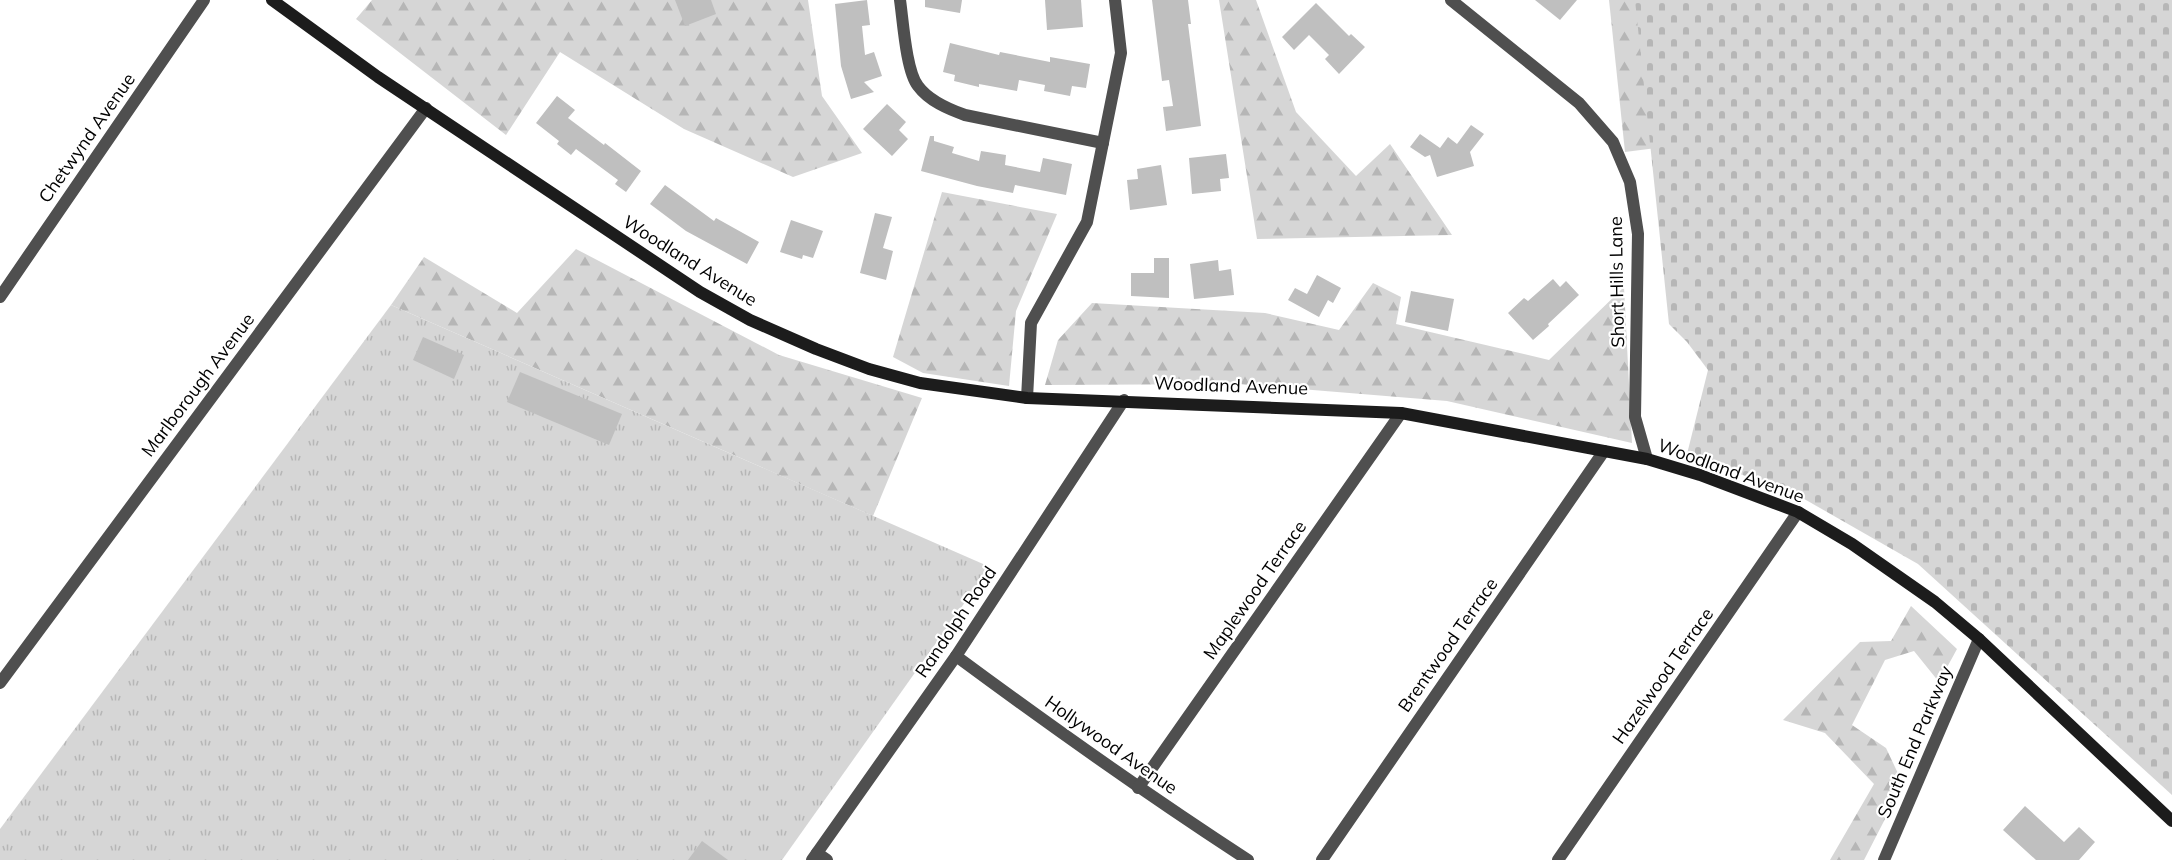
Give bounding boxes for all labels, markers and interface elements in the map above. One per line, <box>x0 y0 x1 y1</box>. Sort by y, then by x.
street label: Chetwynd Avenue <box>33 68 140 207</box>
street label: Woodland Avenue <box>619 210 762 311</box>
street label: Short Hills Lane <box>1604 216 1629 348</box>
street label: Marlborough Avenue <box>136 308 259 461</box>
street label: Woodland Avenue <box>1154 371 1308 400</box>
street label: Woodland Avenue <box>1655 433 1808 508</box>
street label: Maplewood Terrace <box>1198 516 1311 664</box>
street label: Randolph Road <box>910 562 1001 682</box>
street label: Brentwood Terrace <box>1393 573 1502 716</box>
street label: Hazelwood Terrace <box>1607 603 1718 748</box>
street label: South End Parkway <box>1872 662 1957 821</box>
street label: Hollywood Avenue <box>1041 690 1182 799</box>

